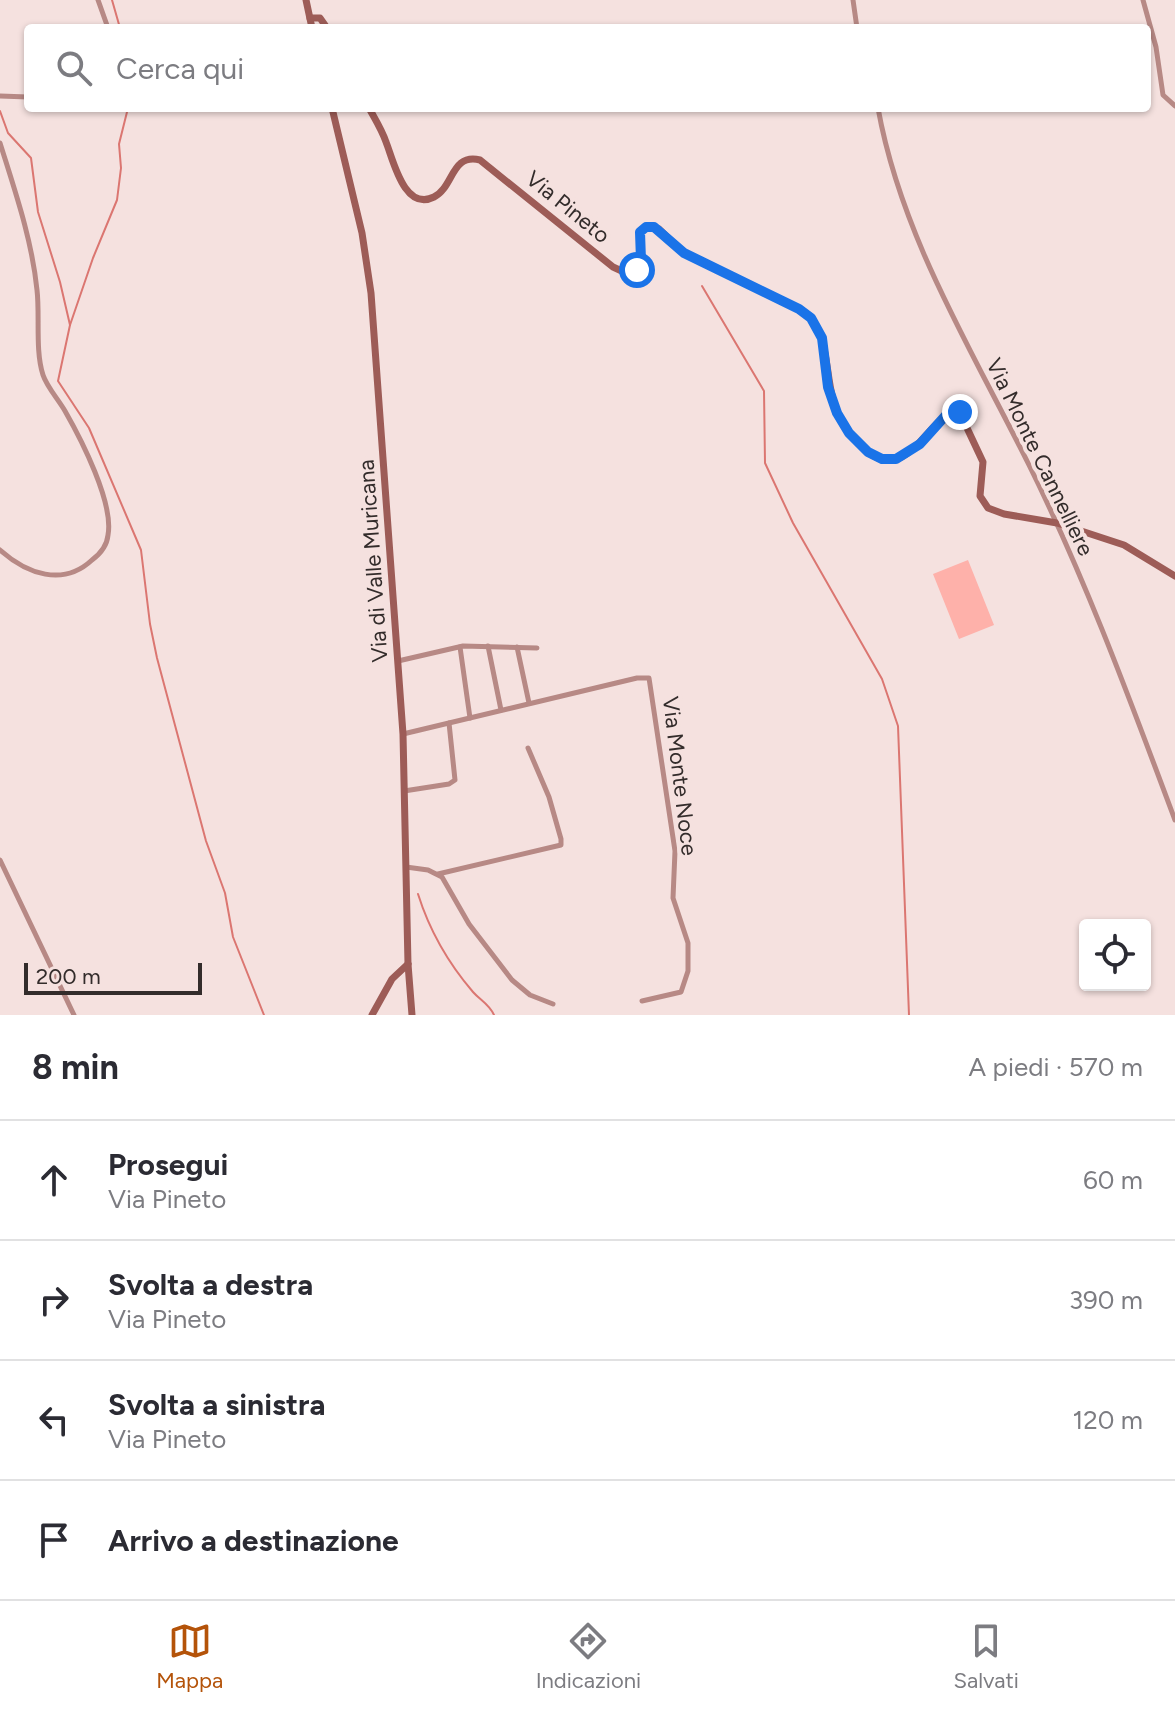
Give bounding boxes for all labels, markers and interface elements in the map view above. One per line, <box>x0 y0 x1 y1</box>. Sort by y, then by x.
search box <box>24 24 1151 112</box>
icon: search <box>52 46 96 90</box>
text: Cerca qui <box>116 50 244 87</box>
street label: Via Pineto <box>521 165 615 249</box>
route start <box>619 252 655 288</box>
street label: Via Monte Cannelliere <box>980 354 1100 560</box>
route end <box>942 394 978 430</box>
street label: Via di Valle Muricana <box>352 459 394 663</box>
street label: Via Monte Noce <box>657 695 703 857</box>
map controls <box>1079 919 1151 991</box>
button: locate <box>1079 919 1151 991</box>
scale bar <box>24 959 202 995</box>
text: 200 m <box>36 963 101 990</box>
text: 8 min <box>32 1047 119 1088</box>
text: A piedi · 570 m <box>969 1051 1143 1083</box>
text: Prosegui <box>108 1146 228 1183</box>
icon: ahead <box>32 1158 76 1202</box>
text: 60 m <box>1083 1164 1143 1196</box>
text: Via Pineto <box>108 1183 226 1215</box>
text: Svolta a destra <box>108 1266 313 1303</box>
icon: right <box>32 1278 76 1322</box>
text: 390 m <box>1069 1284 1143 1316</box>
text: Via Pineto <box>108 1303 226 1335</box>
text: Svolta a sinistra <box>108 1386 325 1423</box>
icon: left <box>32 1398 76 1442</box>
text: 120 m <box>1073 1404 1143 1436</box>
text: Via Pineto <box>108 1423 226 1455</box>
icon: arrive <box>32 1518 76 1562</box>
text: Arrivo a destinazione <box>108 1522 399 1559</box>
tab: Mappa <box>156 1619 223 1694</box>
tab: Indicazioni <box>536 1619 641 1694</box>
tab: Salvati <box>953 1619 1019 1694</box>

